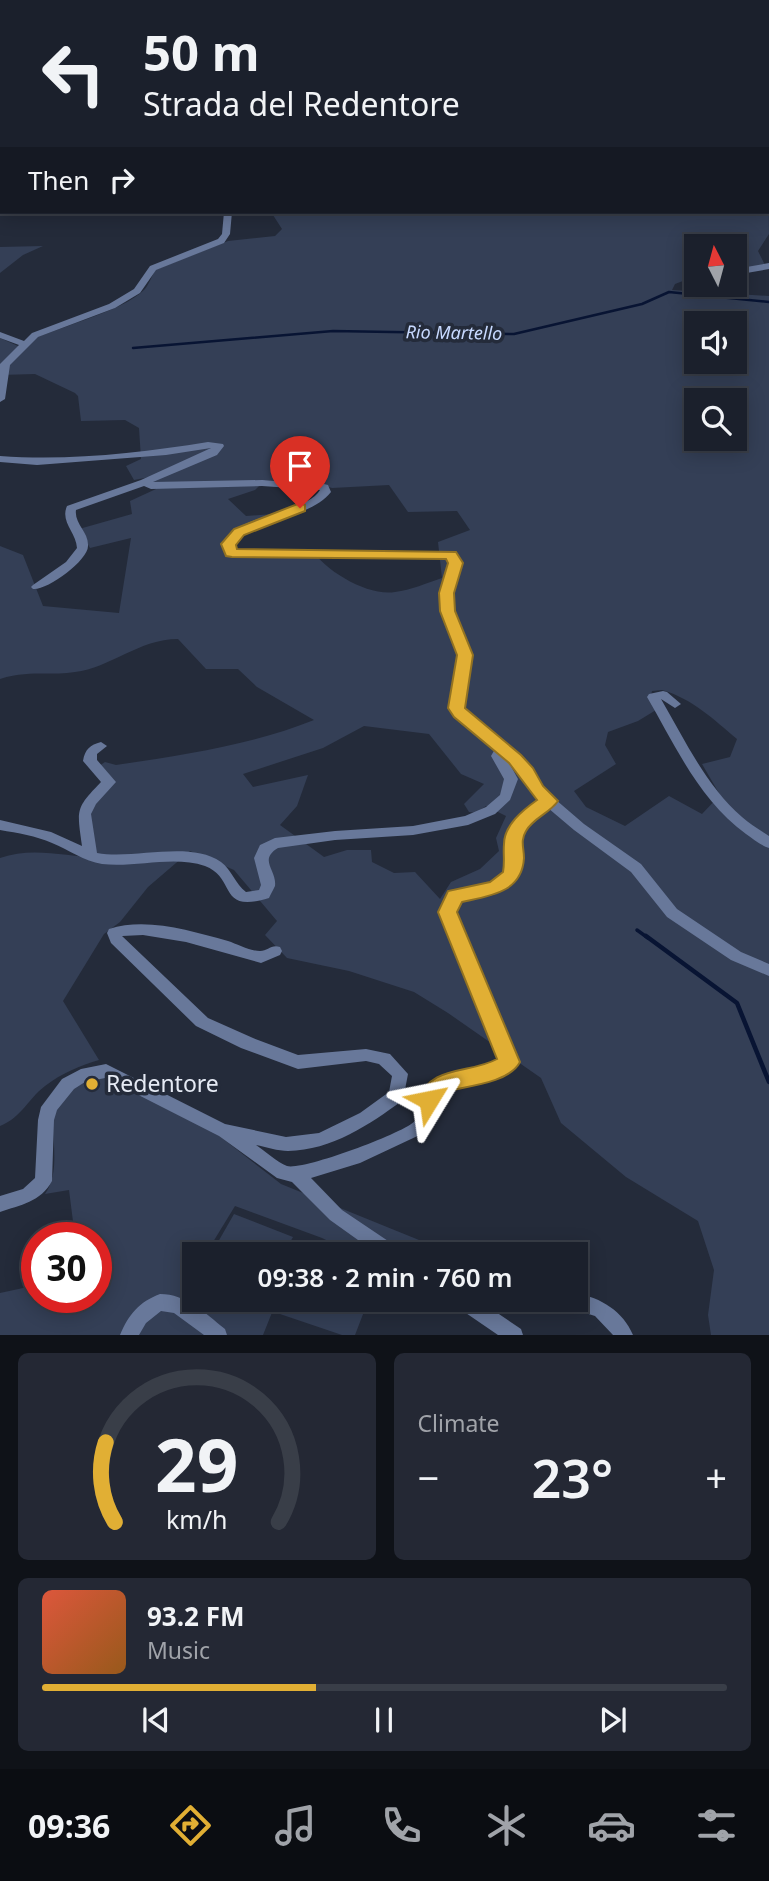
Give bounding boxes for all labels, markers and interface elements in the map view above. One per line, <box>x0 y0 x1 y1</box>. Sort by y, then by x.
text: 50 m <box>143 19 260 85</box>
icon: left <box>28 28 119 119</box>
text: Strada del Redentore <box>143 82 460 125</box>
icon: right <box>103 161 141 199</box>
text: Then <box>28 162 89 198</box>
north arrow <box>684 234 747 298</box>
map controls <box>684 234 747 451</box>
button: sound <box>684 311 747 374</box>
water label: Rio Martello <box>405 319 503 345</box>
button: search <box>684 388 747 451</box>
pin <box>270 436 330 508</box>
icon: arrive <box>281 447 319 485</box>
position arrow <box>392 1063 466 1137</box>
place label: Redentore <box>106 1067 219 1099</box>
marker: Redentore <box>84 1076 100 1092</box>
speed limit sign: 30 <box>21 1222 112 1313</box>
text: 09:38 · 2 min · 760 m <box>258 1259 512 1295</box>
text: Climate <box>418 1407 500 1439</box>
text: 29 <box>155 1415 238 1514</box>
text: 23° <box>531 1442 613 1513</box>
text: − <box>418 1451 439 1503</box>
text: + <box>705 1451 727 1503</box>
text: km/h <box>166 1502 228 1536</box>
text: 93.2 FM <box>147 1598 244 1634</box>
text: Music <box>147 1634 210 1666</box>
icon: previous <box>137 1701 175 1739</box>
icon: pause <box>365 1701 403 1739</box>
icon: next <box>594 1701 632 1739</box>
icon: directions <box>166 1801 215 1850</box>
icon: music <box>271 1801 320 1850</box>
icon: phone <box>377 1801 426 1850</box>
icon: climate <box>482 1801 531 1850</box>
icon: car <box>587 1801 636 1850</box>
icon: filters <box>692 1801 741 1850</box>
text: 09:36 <box>28 1804 110 1847</box>

